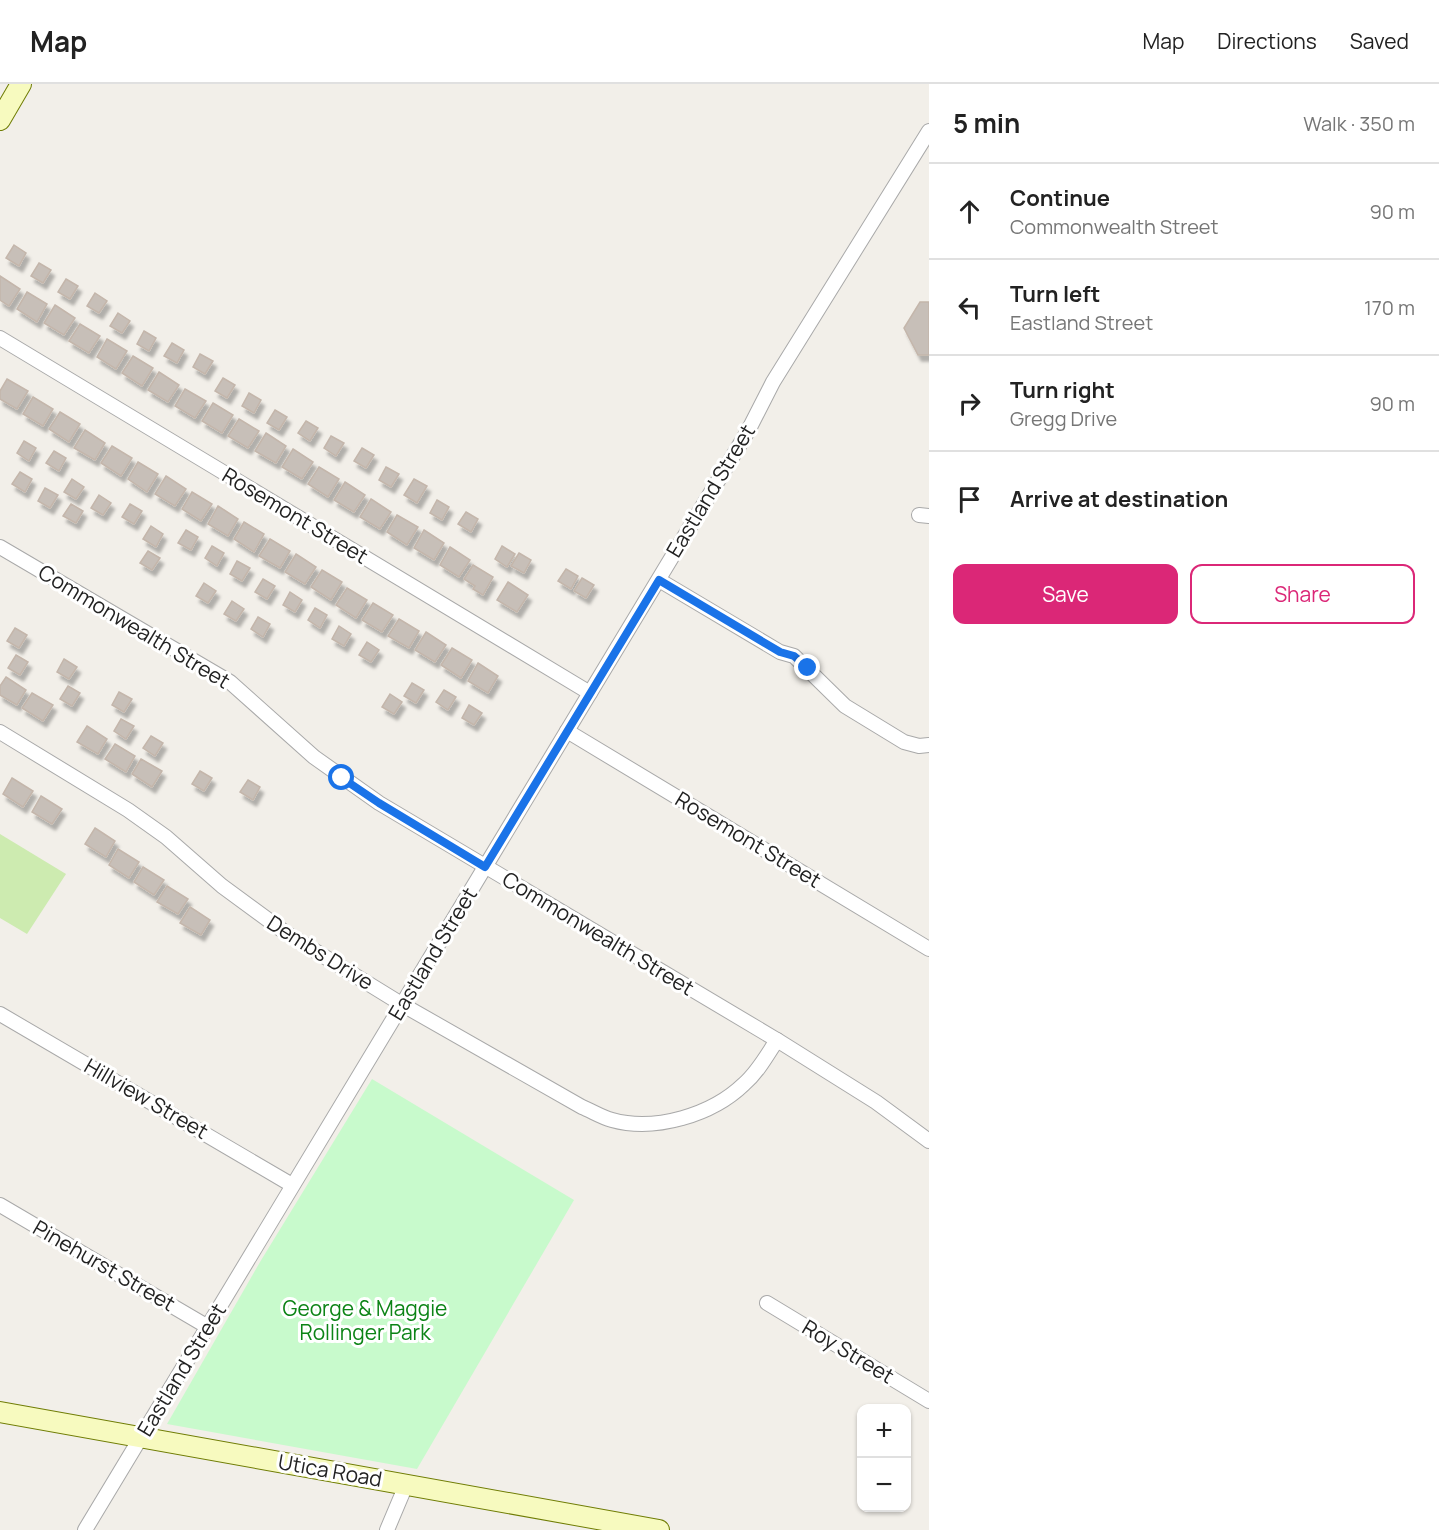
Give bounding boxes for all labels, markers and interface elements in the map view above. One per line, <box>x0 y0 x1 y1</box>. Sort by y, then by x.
text: Map <box>30 22 87 60</box>
text: Map <box>1143 27 1184 55</box>
text: Directions <box>1217 27 1317 55</box>
text: Saved <box>1350 27 1409 55</box>
text: 5 min <box>953 105 1020 141</box>
text: Walk · 350 m <box>1303 110 1415 137</box>
text: Continue <box>1010 183 1110 213</box>
icon: ahead <box>953 195 986 228</box>
text: 90 m <box>1369 198 1415 225</box>
text: Commonwealth Street <box>1010 213 1219 240</box>
text: Turn left <box>1010 279 1100 309</box>
icon: left <box>953 291 986 324</box>
text: 170 m <box>1364 294 1415 321</box>
text: Eastland Street <box>1010 309 1153 336</box>
text: Turn right <box>1010 375 1115 405</box>
icon: right <box>953 387 986 420</box>
text: 90 m <box>1369 390 1415 417</box>
text: Gregg Drive <box>1010 405 1117 432</box>
street label: Eastland Street <box>659 419 761 562</box>
street label: Rosemont Street <box>217 461 374 570</box>
icon: arrive <box>953 483 986 516</box>
text: Arrive at destination <box>1010 484 1228 514</box>
street label: Commonwealth Street <box>33 558 236 695</box>
button: Save <box>953 564 1178 624</box>
button: Share <box>1190 564 1415 624</box>
route end <box>794 654 820 680</box>
route start <box>328 764 354 790</box>
street label: Rosemont Street <box>670 785 827 894</box>
street label: Commonwealth Street <box>497 865 700 1002</box>
street label: Eastland Street <box>381 882 483 1025</box>
street label: Dembs Drive <box>262 908 379 996</box>
street label: Hillview Street <box>80 1051 213 1145</box>
street label: Pinehurst Street <box>28 1213 181 1317</box>
park label: George & Maggie Rollinger Park <box>283 1294 447 1346</box>
street label: Eastland Street <box>130 1298 232 1441</box>
street label: Roy Street <box>798 1313 900 1389</box>
map controls <box>857 1404 911 1512</box>
button: + <box>857 1404 911 1458</box>
street label: Utica Road <box>276 1447 384 1493</box>
button: − <box>857 1458 911 1512</box>

